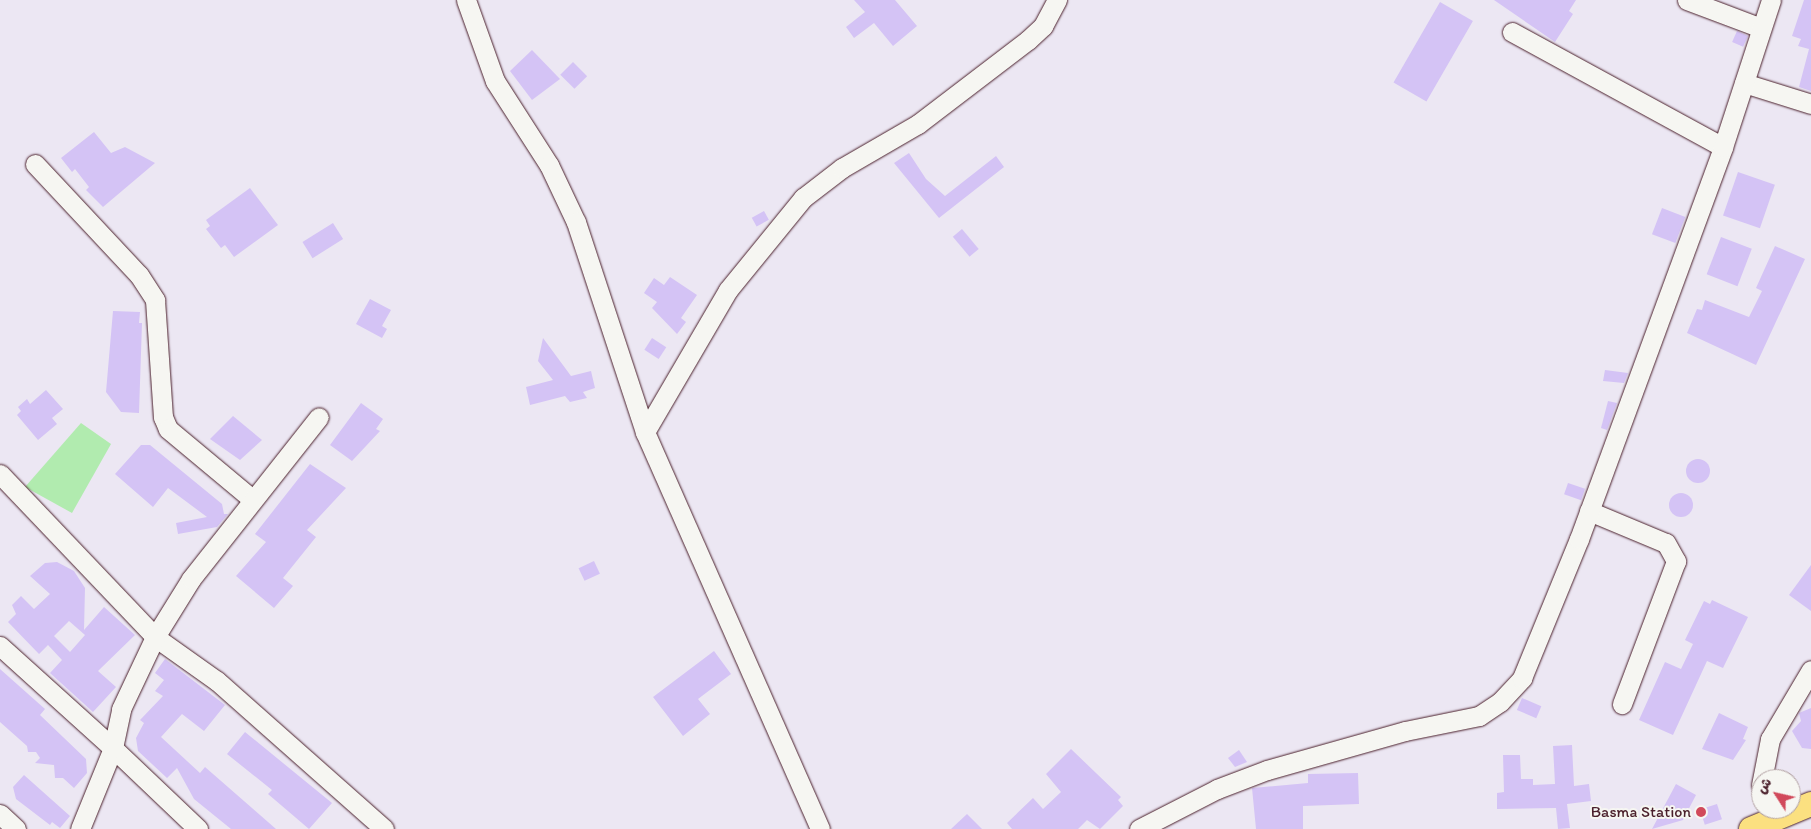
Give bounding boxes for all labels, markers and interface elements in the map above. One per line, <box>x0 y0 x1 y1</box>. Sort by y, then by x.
north arrow <box>1751 769 1801 819</box>
text: ش <box>1753 774 1776 797</box>
place label: Basma Station <box>1590 802 1691 822</box>
marker: Basma Station <box>1695 806 1707 818</box>

